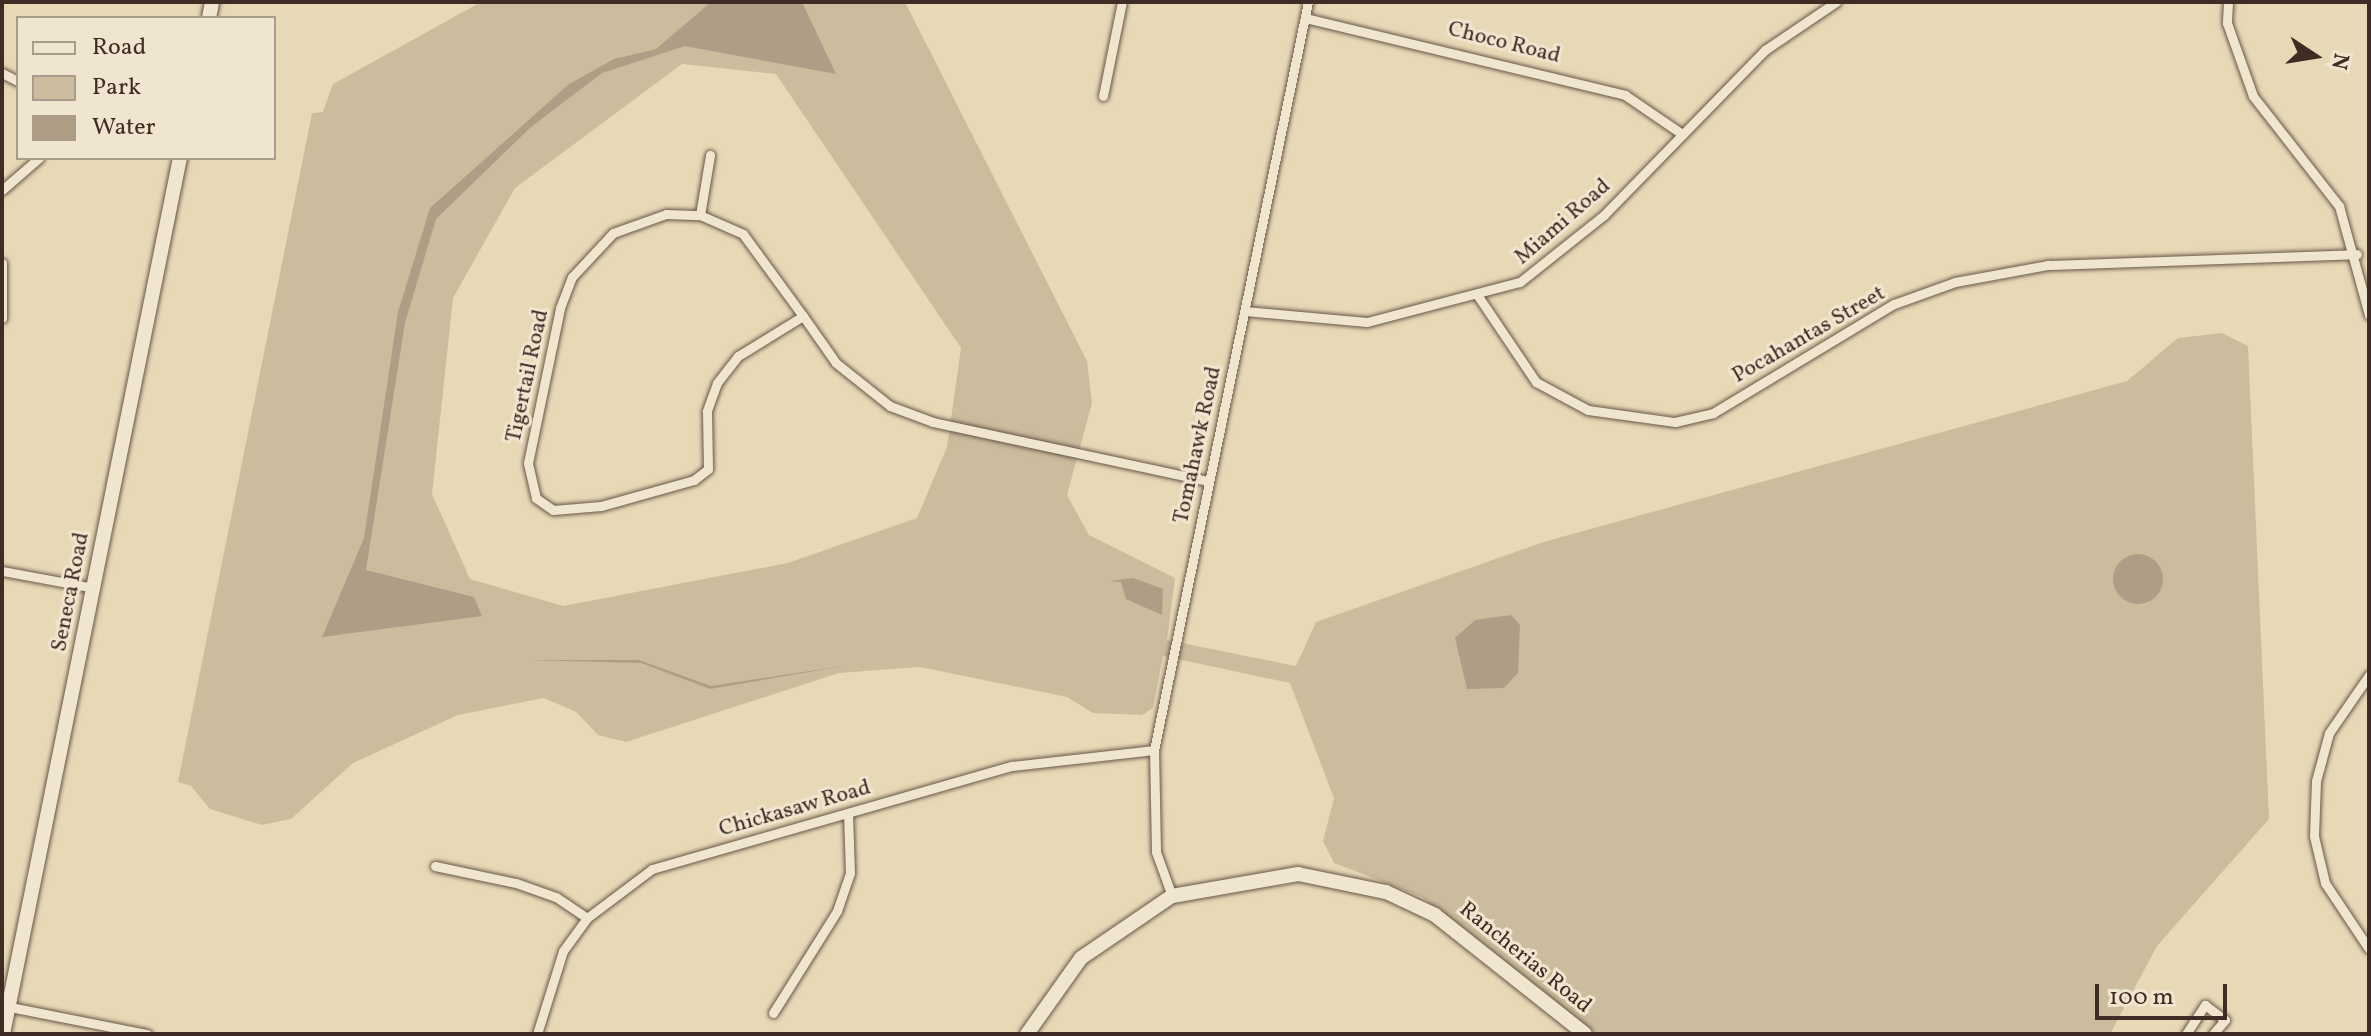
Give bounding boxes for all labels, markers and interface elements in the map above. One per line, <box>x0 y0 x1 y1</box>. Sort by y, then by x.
legend <box>16 16 276 160</box>
street label: Choco Road <box>1445 16 1563 70</box>
north arrow <box>2275 16 2355 96</box>
text: Road <box>92 31 146 65</box>
text: N <box>2322 50 2356 72</box>
text: Park <box>92 71 141 105</box>
text: Water <box>92 111 156 145</box>
street label: Miami Road <box>1510 173 1616 271</box>
street label: Pocahantas Street <box>1728 281 1890 389</box>
street label: Tigertail Road <box>501 307 555 445</box>
street label: Tomahawk Road <box>1168 364 1228 526</box>
street label: Seneca Road <box>46 530 96 654</box>
street label: Chickasaw Road <box>716 775 874 843</box>
street label: Rancherias Road <box>1454 897 1596 1019</box>
scale bar <box>2099 968 2231 1018</box>
text: 100 m <box>2109 981 2174 1015</box>

